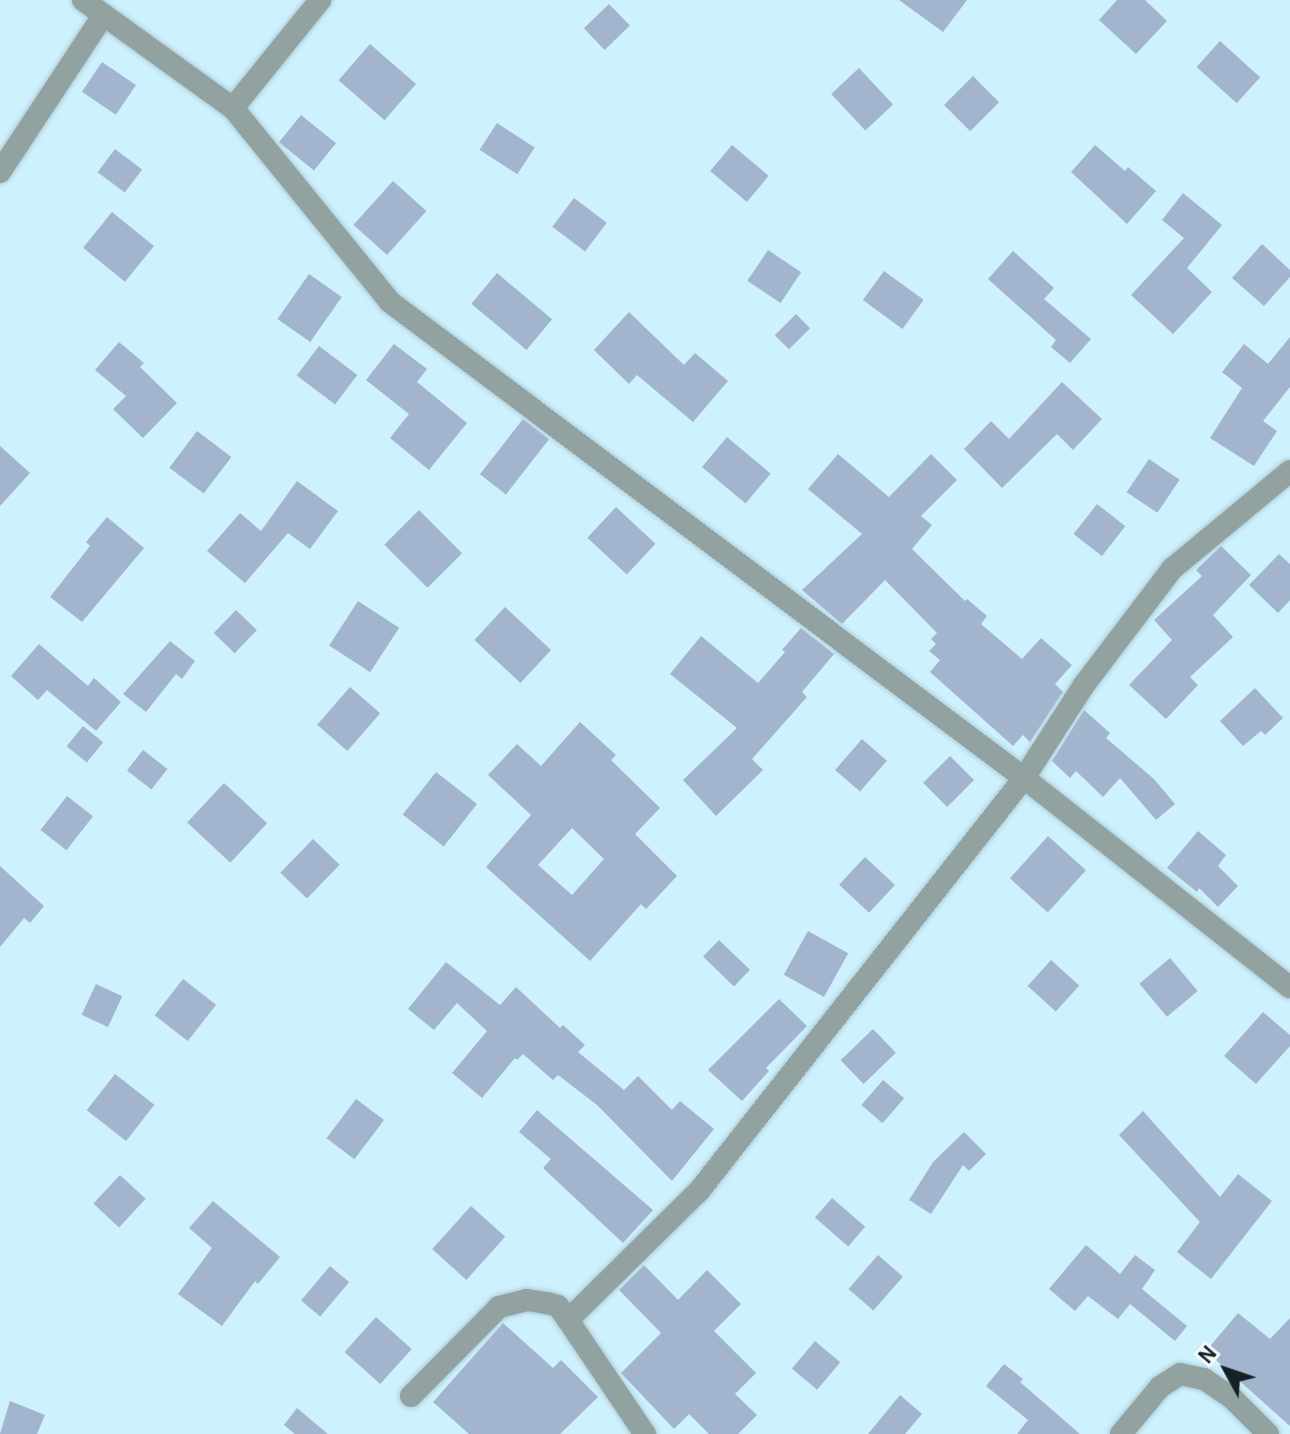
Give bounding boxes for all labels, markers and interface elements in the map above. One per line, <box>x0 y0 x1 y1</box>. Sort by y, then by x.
north arrow <box>1186 1330 1266 1410</box>
text: N <box>1194 1342 1221 1368</box>

